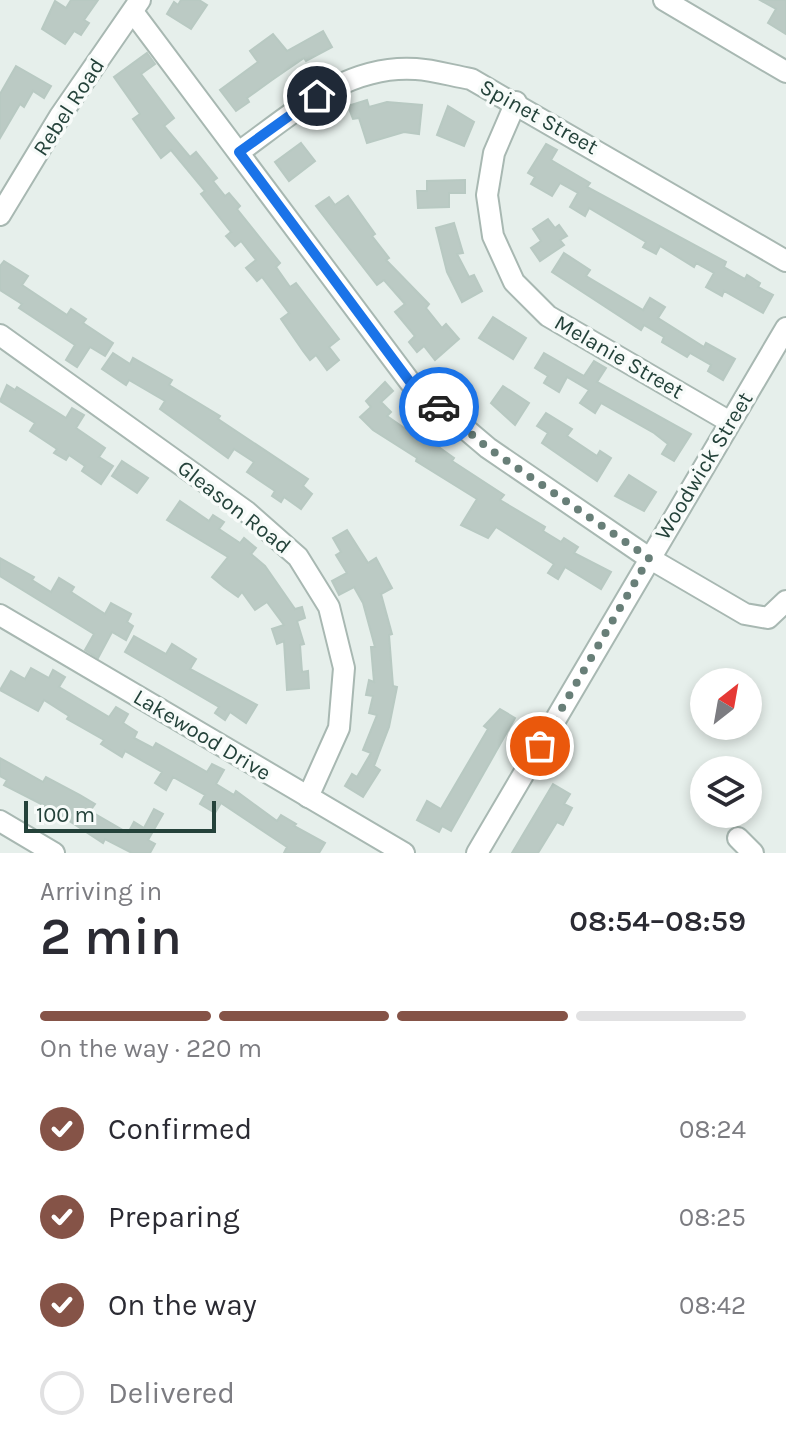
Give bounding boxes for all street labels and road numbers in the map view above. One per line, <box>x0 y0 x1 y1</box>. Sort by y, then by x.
street label: Rebel Road <box>28 53 110 161</box>
street label: Spinet Street <box>475 74 603 160</box>
street label: Melanie Street <box>550 310 688 404</box>
street label: Woodwick Street <box>650 387 758 545</box>
street label: Gleason Road <box>172 455 296 559</box>
street label: Lakewood Drive <box>129 684 275 786</box>

